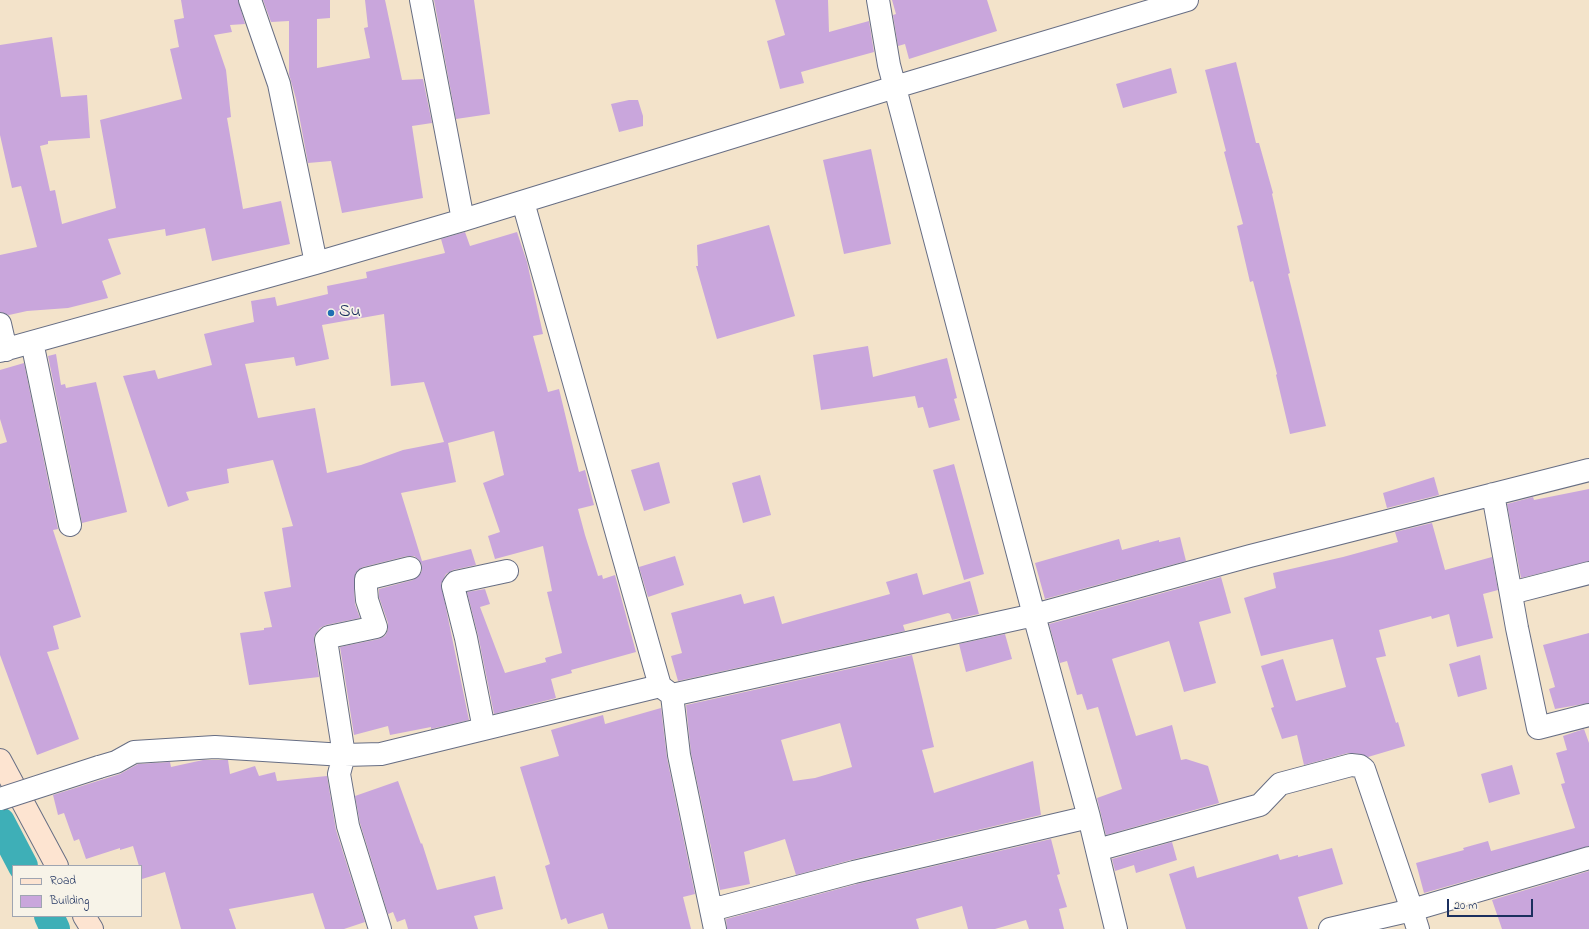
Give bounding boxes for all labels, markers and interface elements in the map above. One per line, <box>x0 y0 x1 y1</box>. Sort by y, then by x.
place label: Su <box>339 302 361 324</box>
marker: Su <box>326 308 336 318</box>
legend <box>12 865 142 917</box>
text: Road <box>50 872 76 890</box>
scale bar <box>1449 891 1535 917</box>
text: Building <box>50 892 89 910</box>
text: 20 m <box>1454 897 1477 915</box>

